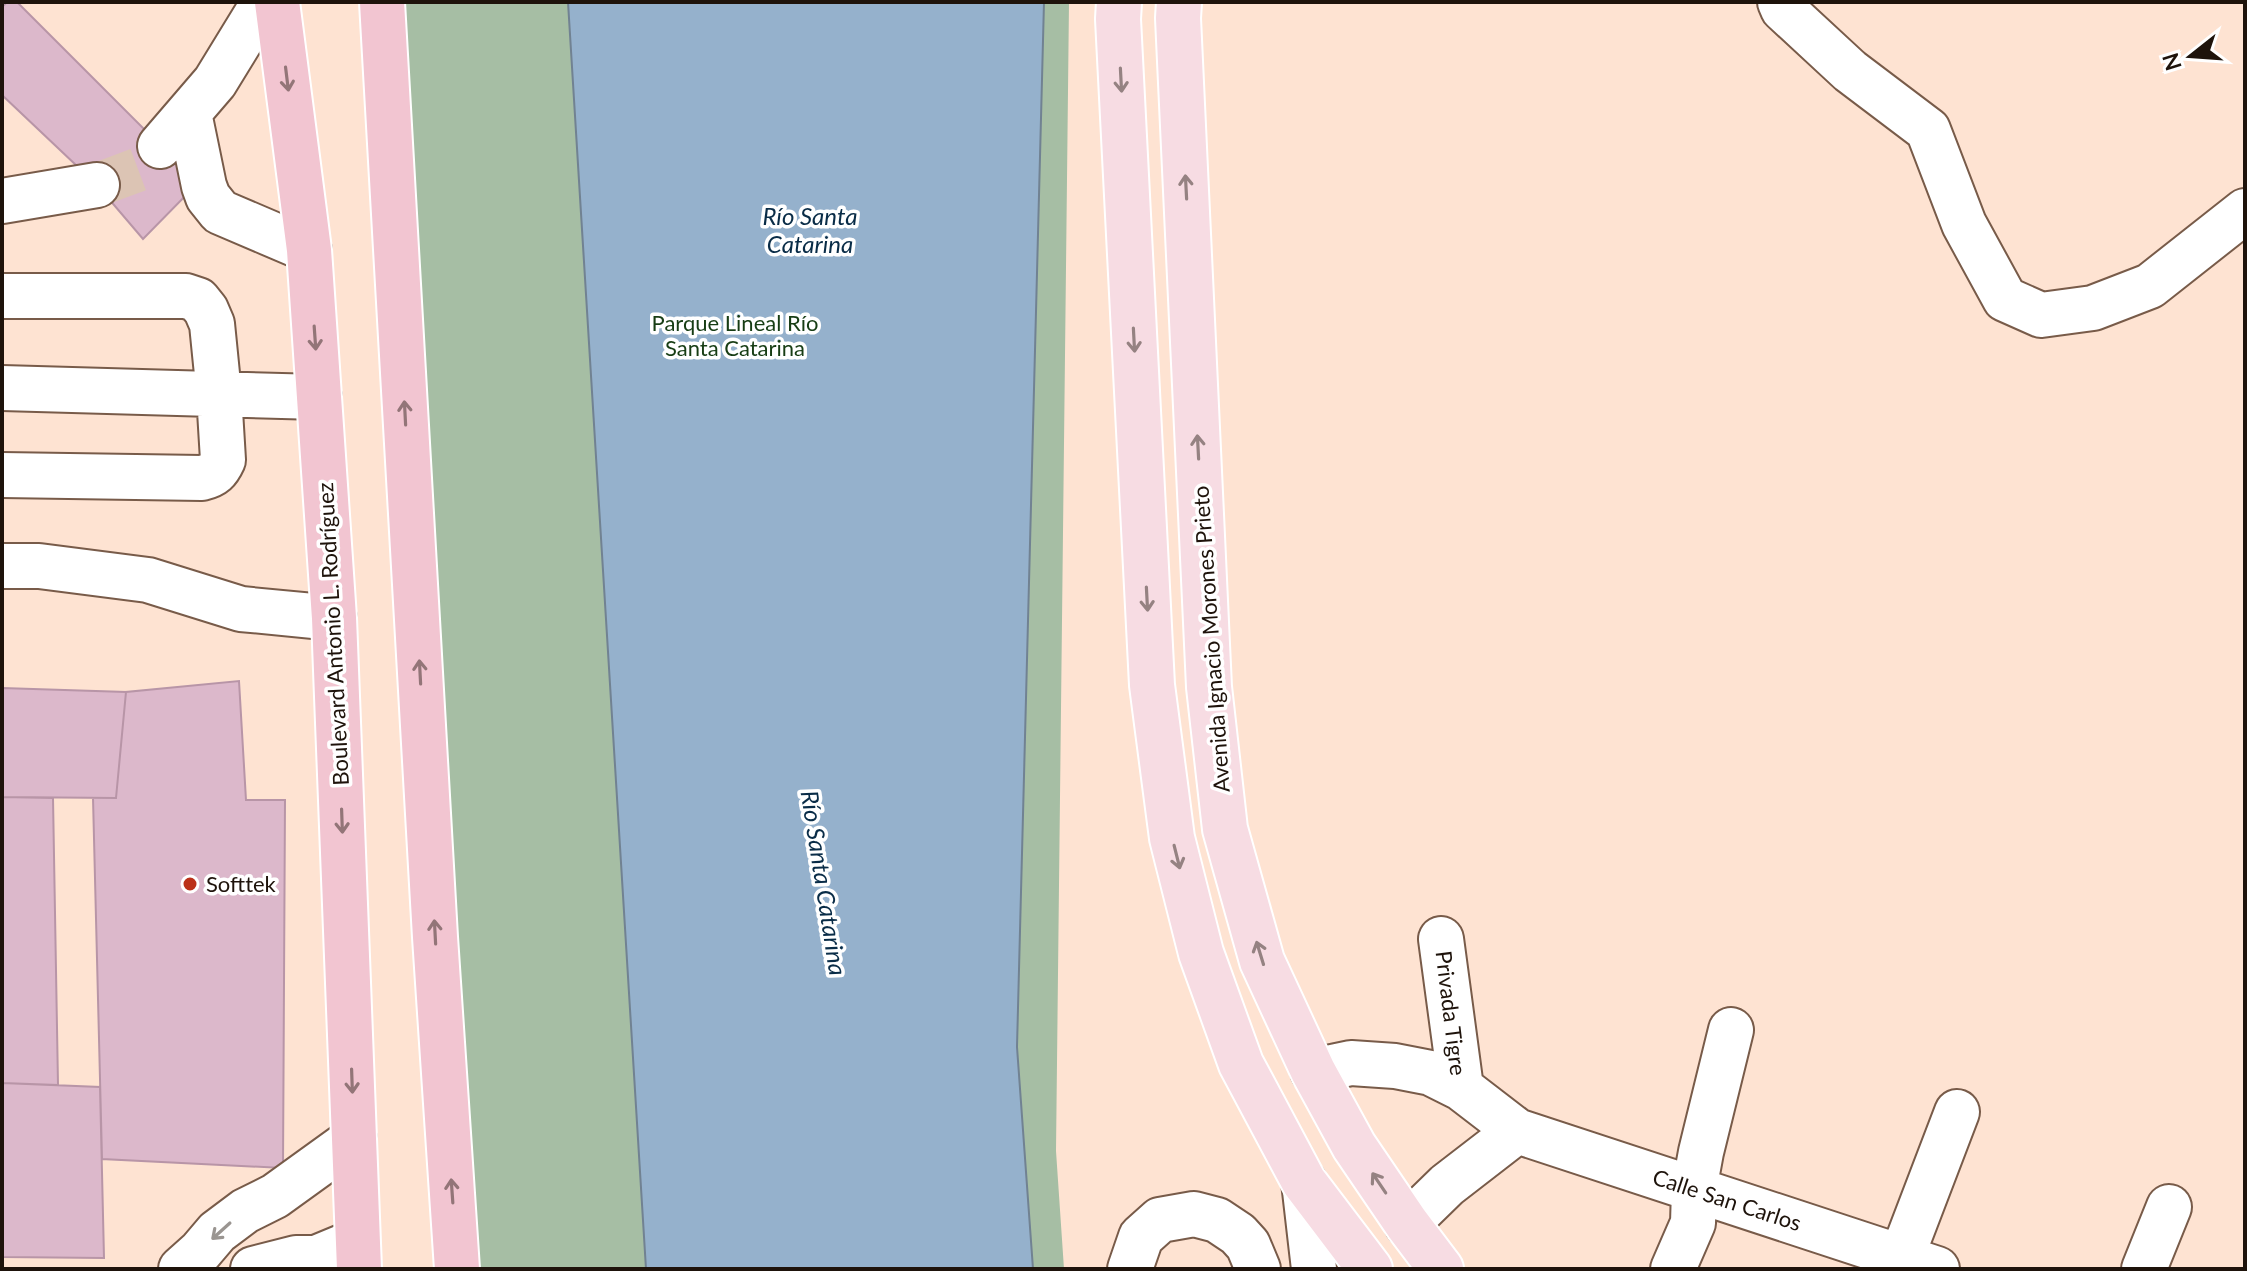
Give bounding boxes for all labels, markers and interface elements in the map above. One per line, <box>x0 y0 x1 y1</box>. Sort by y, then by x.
north arrow <box>2151 16 2231 96</box>
text: N <box>2156 50 2187 74</box>
one-way arrow <box>280 65 295 92</box>
one-way arrow <box>1114 66 1129 93</box>
one-way arrow <box>1178 174 1193 201</box>
water label: Río Santa Catarina <box>763 201 857 258</box>
park label: Parque Lineal Río Santa Catarina <box>652 309 818 361</box>
one-way arrow <box>308 324 323 351</box>
one-way arrow <box>1127 326 1142 353</box>
one-way arrow <box>398 400 413 427</box>
one-way arrow <box>1190 434 1205 461</box>
street label: Boulevard Antonio L. Rodríguez <box>311 482 354 786</box>
street label: Avenida Ignacio Morones Prieto <box>1186 485 1235 793</box>
one-way arrow <box>1140 585 1155 612</box>
one-way arrow <box>412 659 427 686</box>
water label: Río Santa Catarina <box>796 788 853 977</box>
one-way arrow <box>334 807 349 834</box>
one-way arrow <box>1170 844 1185 870</box>
place label: Softtek <box>206 870 277 897</box>
marker: Softtek <box>181 875 199 893</box>
one-way arrow <box>427 919 442 946</box>
one-way arrow <box>1252 940 1267 966</box>
street label: Privada Tigre <box>1430 949 1473 1077</box>
one-way arrow <box>344 1067 359 1094</box>
street label: Calle San Carlos <box>1649 1163 1805 1236</box>
one-way arrow <box>1371 1172 1387 1195</box>
one-way arrow <box>444 1178 459 1205</box>
one-way arrow <box>211 1221 231 1239</box>

